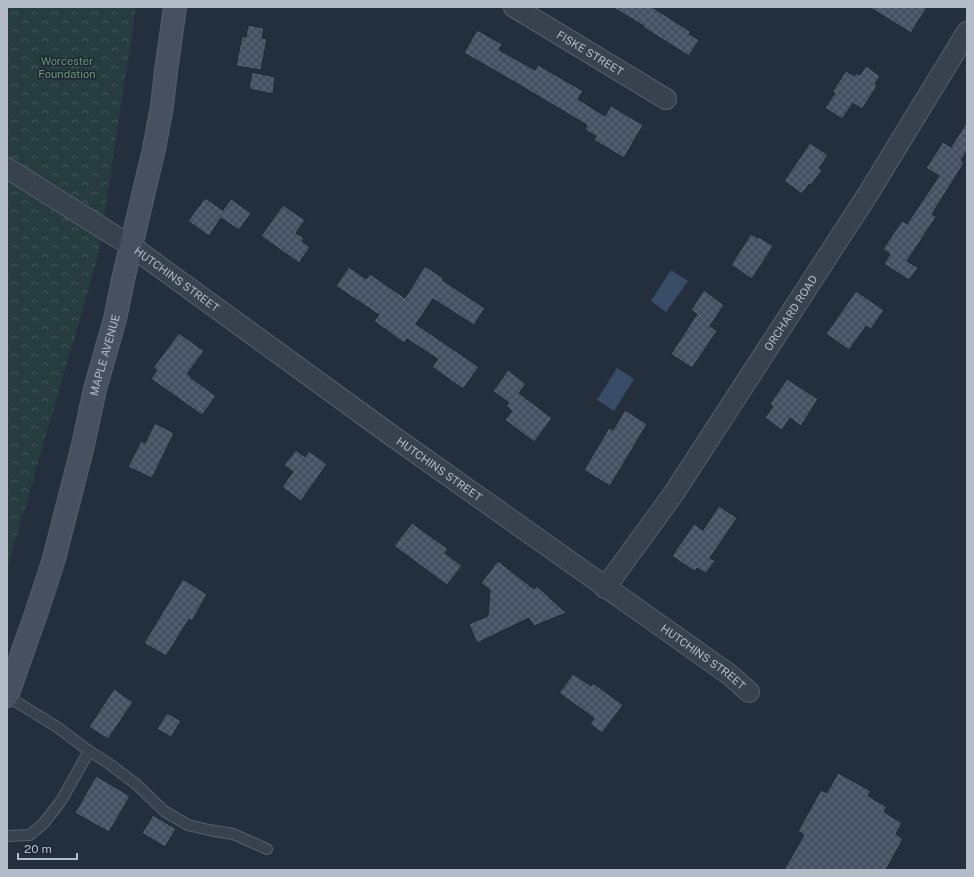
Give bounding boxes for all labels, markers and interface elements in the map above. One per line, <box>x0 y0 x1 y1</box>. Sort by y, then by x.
street label: FISKE STREET <box>555 28 626 78</box>
park label: Worcester Foundation <box>38 55 96 80</box>
street label: HUTCHINS STREET <box>132 244 222 314</box>
street label: ORCHARD ROAD <box>762 273 820 353</box>
street label: MAPLE AVENUE <box>88 313 122 397</box>
street label: HUTCHINS STREET <box>394 435 485 504</box>
street label: HUTCHINS STREET <box>659 622 748 692</box>
scale bar <box>18 835 77 861</box>
text: 20 m <box>24 842 52 856</box>

